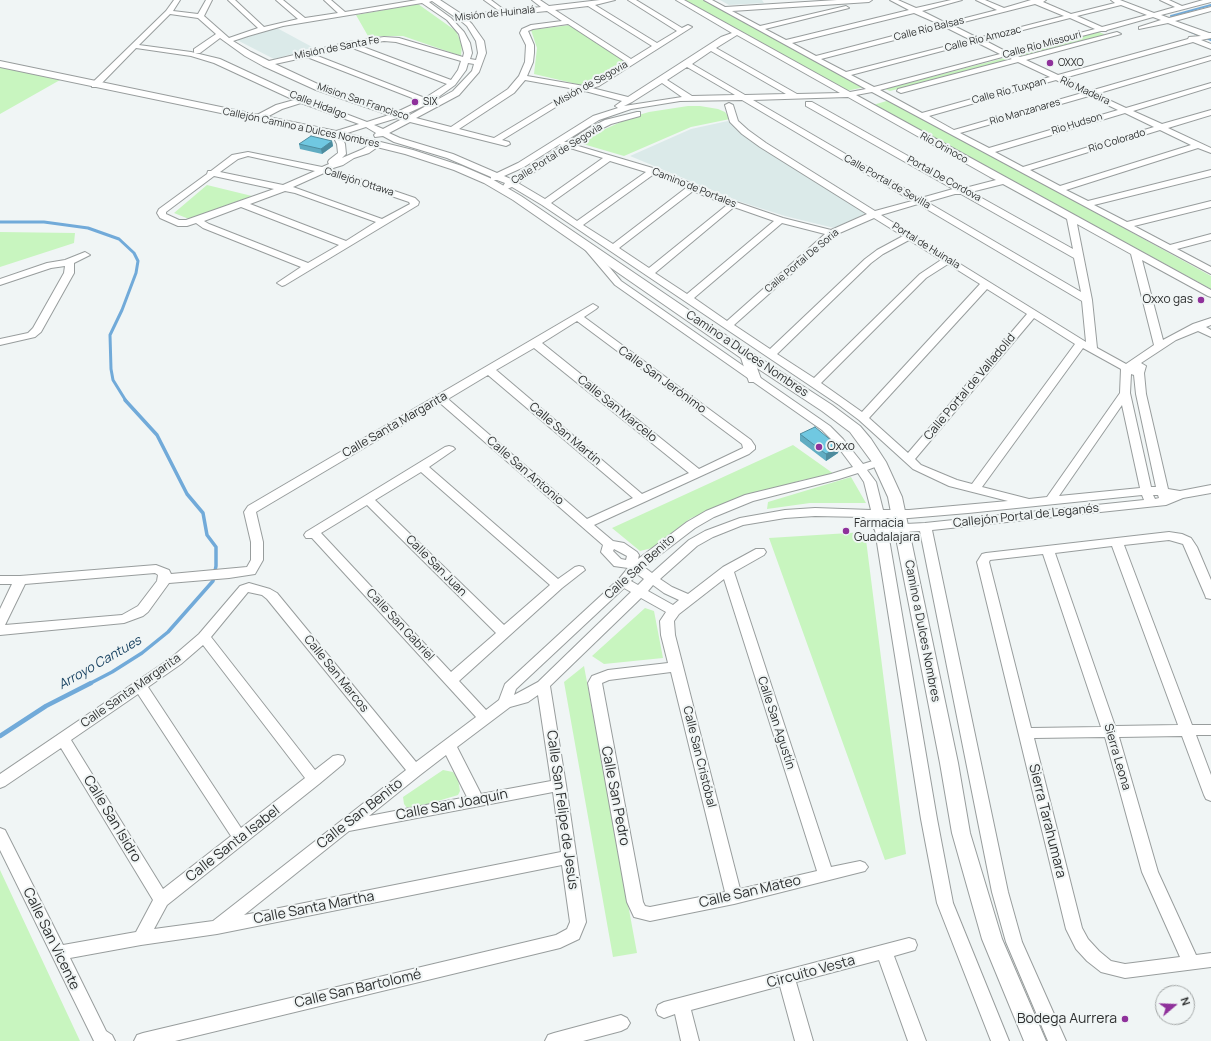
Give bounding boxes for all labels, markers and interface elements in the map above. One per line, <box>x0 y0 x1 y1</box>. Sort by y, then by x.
street label: Misión de Huinalá <box>454 4 536 24</box>
street label: Calle Río Balsas <box>893 14 965 44</box>
street label: Calle Río Amozac <box>944 24 1022 54</box>
street label: Calle Río Missouri <box>1001 29 1083 61</box>
street label: Misión de Santa Fe <box>294 34 380 62</box>
place label: OXXO <box>1058 57 1084 69</box>
marker: OXXO <box>1045 58 1055 68</box>
street label: Misión de Segovia <box>552 59 630 109</box>
street label: Río Madeira <box>1058 74 1112 108</box>
street label: Calle Río Tuxpan <box>971 75 1047 107</box>
street label: Mision San Francisco <box>316 81 410 123</box>
street label: Calle Hidalgo <box>288 89 348 121</box>
place label: SIX <box>423 96 438 108</box>
street label: Rio Manzanares <box>988 96 1062 128</box>
marker: SIX <box>410 97 420 107</box>
street label: Callejón Camino a Dulces Nombres <box>222 106 380 150</box>
street label: Rio Hudson <box>1050 111 1104 137</box>
street label: Calle Portal de Segovia <box>509 121 605 187</box>
street label: Río Colorado <box>1087 127 1147 155</box>
street label: Río Orinoco <box>918 130 970 166</box>
street label: Calle Portal de Sevilla <box>842 152 932 212</box>
street label: Portal De Cordova <box>905 154 983 204</box>
street label: Callejón Ottawa <box>323 165 395 199</box>
street label: Camino de Portales <box>650 166 738 210</box>
street label: Portal de Huinala <box>890 220 962 272</box>
street label: Calle Portal De Soria <box>763 227 841 295</box>
place label: Oxxo gas <box>1143 293 1193 307</box>
marker: Oxxo gas <box>1196 295 1206 305</box>
street label: Camino a Dulces Nombres <box>683 308 811 400</box>
street label: Calle Portal de Valladolid <box>921 331 1019 443</box>
street label: Calle San Jerónimo <box>615 343 709 417</box>
street label: Calle San Marcelo <box>574 373 660 445</box>
street label: Calle Santa Margarita <box>340 389 450 461</box>
street label: Calle San Martín <box>526 400 604 468</box>
street label: Calle San Antonio <box>484 434 566 508</box>
place label: Oxxo <box>827 440 855 454</box>
marker: Oxxo <box>814 442 824 452</box>
street label: Callejón Portal de Leganés <box>952 501 1100 531</box>
place label: Farmacia Guadalajara <box>854 517 920 545</box>
marker: Farmacia Guadalajara <box>841 526 851 536</box>
street label: Calle San Benito <box>602 532 678 602</box>
street label: Calle San Juan <box>403 533 469 599</box>
street label: Camino a Dulces Nombres <box>901 559 943 703</box>
street label: Calle San Gabriel <box>363 586 437 664</box>
water label: Arroyo Cantues <box>56 633 144 693</box>
street label: Calle San Marcos <box>301 633 371 715</box>
street label: Calle Santa Margarita <box>78 651 184 731</box>
street label: Calle San Agustín <box>754 675 798 771</box>
street label: Calle San Cristóbal <box>679 705 719 809</box>
street label: Sierra Leona <box>1101 722 1133 792</box>
street label: Calle San Felipe de Jesús <box>543 729 581 891</box>
street label: Calle San Pedro <box>597 745 633 847</box>
street label: Sierra Tarahumara <box>1025 762 1069 880</box>
street label: Calle San Isidro <box>80 773 144 865</box>
street label: Calle San Benito <box>314 775 406 853</box>
street label: Calle San Joaquín <box>395 786 509 824</box>
street label: Calle Santa Isabel <box>183 802 283 886</box>
street label: Calle San Mateo <box>697 872 803 912</box>
street label: Calle San Vicente <box>19 885 83 993</box>
street label: Calle Santa Martha <box>252 888 376 928</box>
street label: Circuito Vesta <box>765 952 857 992</box>
street label: Calle San Bartolomé <box>293 966 423 1012</box>
north arrow <box>1155 985 1195 1025</box>
text: N <box>1177 995 1194 1007</box>
place label: Bodega Aurrera <box>1017 1011 1117 1027</box>
marker: Bodega Aurrera <box>1120 1014 1130 1024</box>

